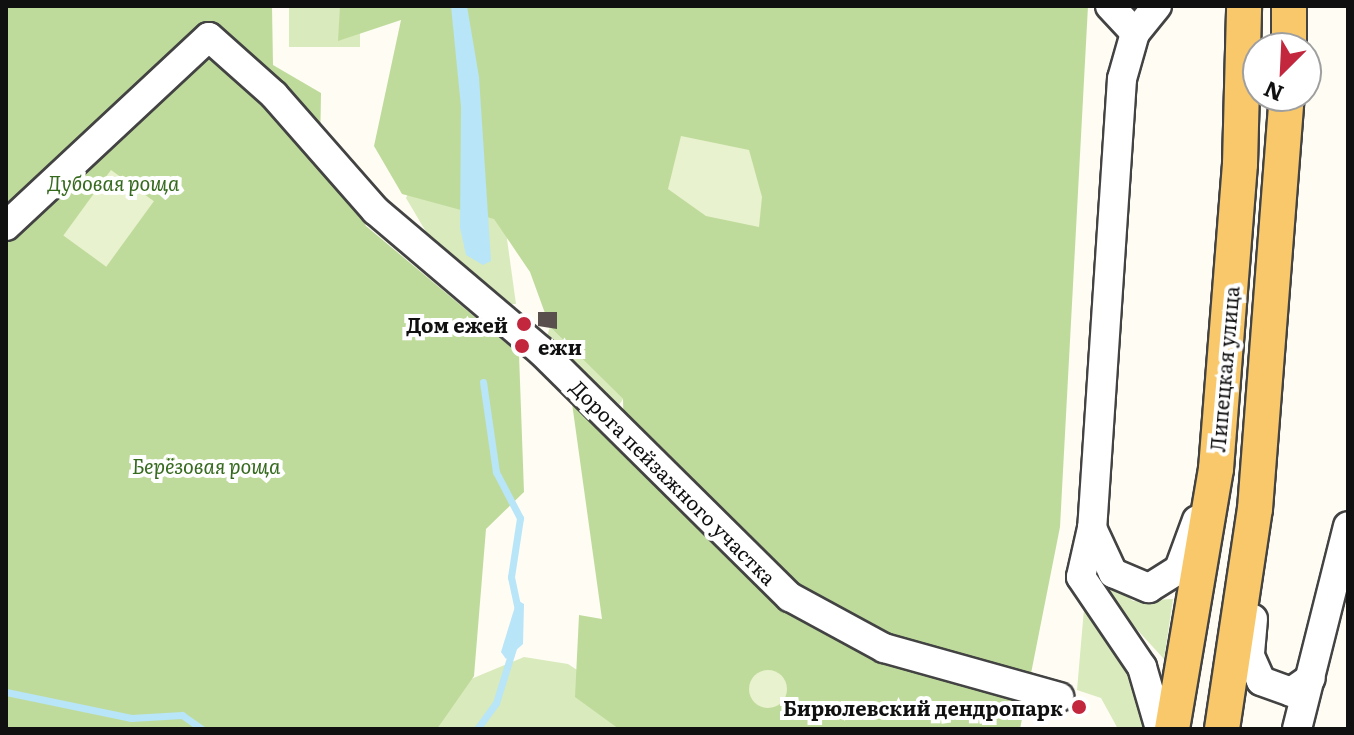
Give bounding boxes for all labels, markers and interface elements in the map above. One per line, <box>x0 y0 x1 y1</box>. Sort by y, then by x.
north arrow <box>1242 32 1322 112</box>
text: N <box>1258 74 1288 111</box>
park label: Дубовая роща <box>47 170 179 194</box>
street label: Липецкая улица <box>1205 285 1243 453</box>
place label: Дом ежей <box>406 312 508 336</box>
marker: Дом ежей <box>515 315 533 333</box>
place label: ежи <box>538 334 582 358</box>
marker: ежи <box>513 337 531 355</box>
street label: Дорога пейзажного участка <box>567 375 781 589</box>
park label: Берёзовая роща <box>132 453 280 477</box>
place label: Бирюлевский дендропарк <box>783 695 1063 719</box>
marker: Бирюлевский дендропарк <box>1070 698 1088 716</box>

